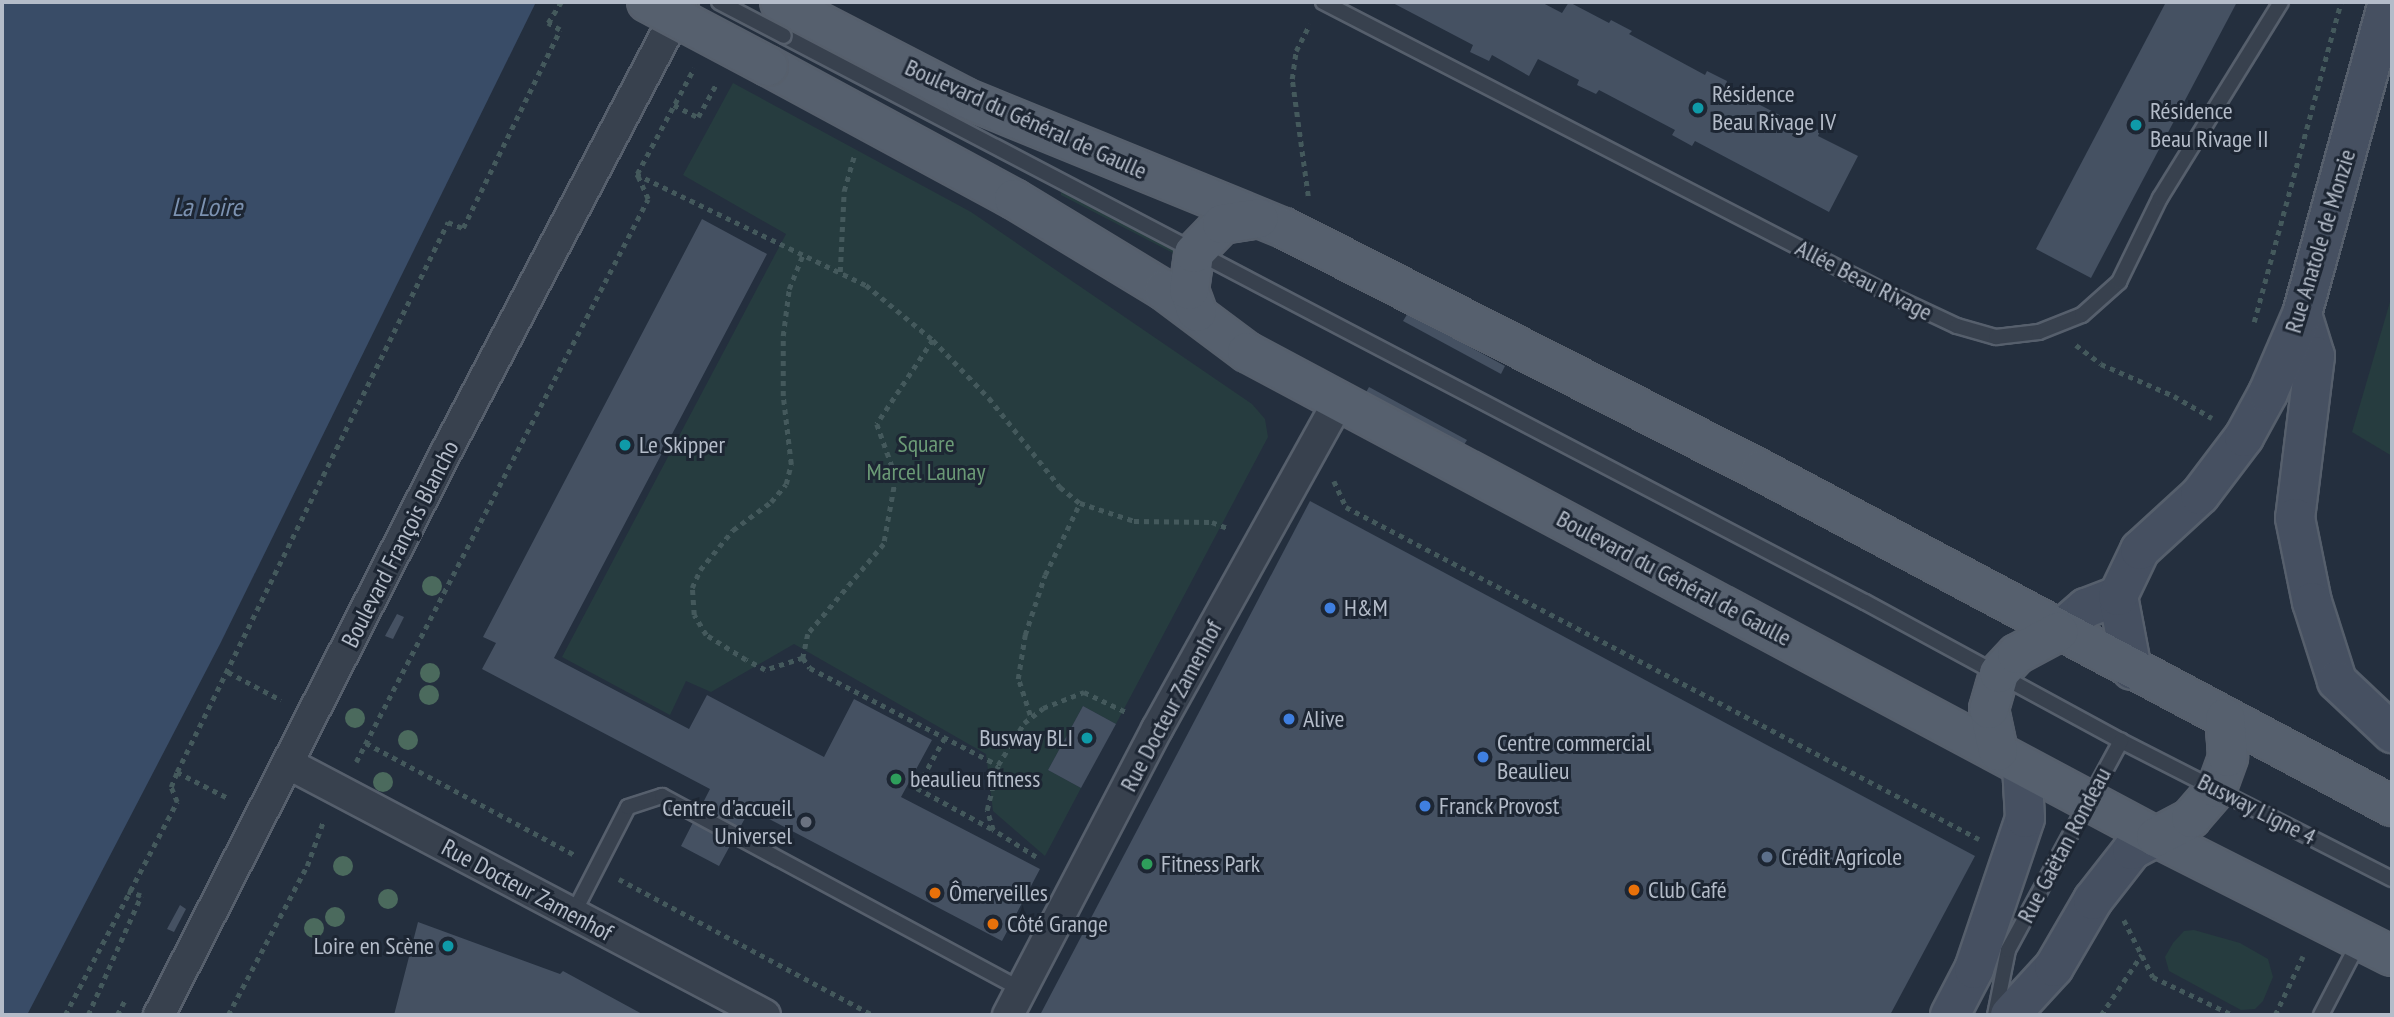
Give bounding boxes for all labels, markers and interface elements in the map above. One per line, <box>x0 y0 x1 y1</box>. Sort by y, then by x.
street label: Boulevard du Général de Gaulle <box>901 53 1151 185</box>
place label: Résidence Beau Rivage IV <box>1712 80 1836 136</box>
place label: Résidence Beau Rivage II <box>2150 97 2269 153</box>
marker: Résidence Beau Rivage IV <box>1690 100 1706 116</box>
marker: Résidence Beau Rivage II <box>2128 117 2144 133</box>
street label: Rue Anatole de Monzie <box>2278 145 2362 337</box>
water label: La Loire <box>172 191 242 223</box>
street label: Allée Beau Rivage <box>1791 233 1937 327</box>
park label: Square Marcel Launay <box>867 430 985 486</box>
place label: Le Skipper <box>639 431 725 459</box>
street label: Boulevard François Blancho <box>335 436 465 652</box>
marker: Le Skipper <box>617 437 633 453</box>
street label: Boulevard du Général de Gaulle <box>1552 504 1796 652</box>
place label: H&M <box>1344 594 1388 622</box>
marker: H&M <box>1322 600 1338 616</box>
street label: Rue Docteur Zamenhof <box>1114 616 1228 796</box>
place label: Alive <box>1303 705 1344 733</box>
marker: Alive <box>1281 711 1297 727</box>
place label: Busway BLI <box>978 724 1073 752</box>
place label: Centre commercial Beaulieu <box>1497 729 1651 785</box>
marker: Busway BLI <box>1079 730 1095 746</box>
marker: Centre commercial Beaulieu <box>1475 749 1491 765</box>
street label: Rue Gaëtan Rondeau <box>2011 762 2117 928</box>
place label: beaulieu fitness <box>910 765 1040 793</box>
street label: Busway Ligne 4 <box>2193 767 2321 851</box>
marker: beaulieu fitness <box>888 771 904 787</box>
place label: Franck Provost <box>1439 792 1560 820</box>
place label: Centre d'accueil Universel <box>662 794 792 850</box>
marker: Franck Provost <box>1417 798 1433 814</box>
marker: Centre d'accueil Universel <box>798 814 814 830</box>
street label: Rue Docteur Zamenhof <box>437 833 617 947</box>
place label: Crédit Agricole <box>1781 843 1903 871</box>
marker: Crédit Agricole <box>1759 849 1775 865</box>
place label: Fitness Park <box>1161 850 1260 878</box>
marker: Fitness Park <box>1139 856 1155 872</box>
place label: Club Café <box>1648 876 1727 904</box>
place label: Ômerveilles <box>949 879 1048 907</box>
marker: Club Café <box>1626 882 1642 898</box>
marker: Ômerveilles <box>927 885 943 901</box>
place label: Côté Grange <box>1007 910 1108 938</box>
marker: Côté Grange <box>985 916 1001 932</box>
place label: Loire en Scène <box>314 932 434 960</box>
marker: Loire en Scène <box>440 938 456 954</box>

